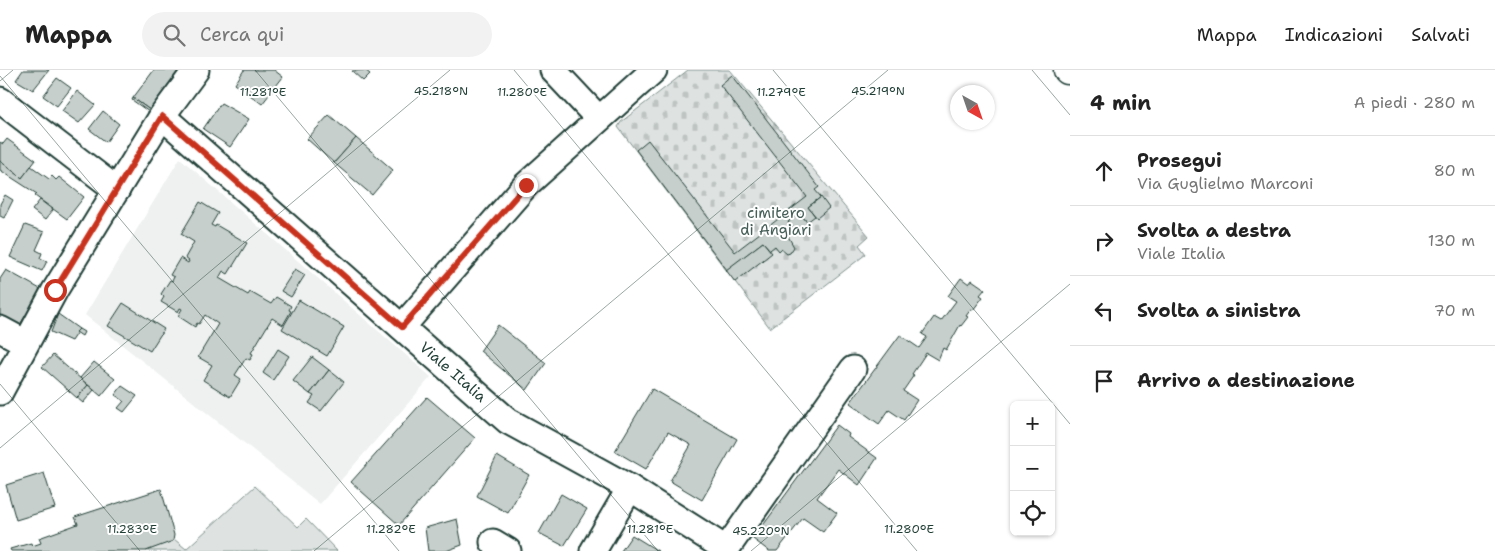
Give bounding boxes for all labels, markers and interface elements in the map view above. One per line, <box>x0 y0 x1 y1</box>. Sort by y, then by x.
search box <box>142 12 492 57</box>
text: Mappa <box>25 19 112 51</box>
icon: search <box>160 21 188 49</box>
text: Cerca qui <box>200 22 284 47</box>
text: Mappa <box>1197 23 1257 47</box>
text: Indicazioni <box>1285 23 1383 47</box>
text: Salvati <box>1411 23 1470 47</box>
text: 45.218°N <box>414 83 468 99</box>
text: 45.219°N <box>851 83 905 99</box>
text: 11.281°E <box>240 84 286 100</box>
text: 11.280°E <box>497 84 547 100</box>
text: 11.279°E <box>756 84 806 100</box>
north arrow <box>950 85 995 130</box>
text: 4 min <box>1090 89 1151 117</box>
text: A piedi · 280 m <box>1354 92 1475 113</box>
text: Prosegui <box>1137 148 1222 173</box>
icon: ahead <box>1090 157 1118 185</box>
text: 80 m <box>1434 160 1475 181</box>
text: Via Guglielmo Marconi <box>1137 173 1313 194</box>
route end <box>515 174 538 197</box>
park label: cimitero di Angiari <box>740 203 812 240</box>
text: Svolta a destra <box>1137 218 1291 243</box>
icon: right <box>1090 227 1118 255</box>
text: 130 m <box>1428 230 1475 251</box>
text: Viale Italia <box>1137 243 1225 264</box>
route start <box>44 279 67 302</box>
icon: left <box>1090 297 1118 325</box>
text: Svolta a sinistra <box>1137 298 1300 323</box>
text: 70 m <box>1434 300 1475 321</box>
street label: Viale Italia <box>415 337 491 407</box>
icon: arrive <box>1090 367 1118 395</box>
text: Arrivo a destinazione <box>1137 368 1355 393</box>
map controls <box>1010 401 1055 536</box>
button: + <box>1010 401 1055 446</box>
button: − <box>1010 446 1055 491</box>
button: locate <box>1010 491 1055 536</box>
text: 11.283°E <box>107 521 157 537</box>
text: 11.282°E <box>366 521 416 537</box>
text: 11.281°E <box>627 521 673 537</box>
text: 11.280°E <box>884 521 934 537</box>
text: 45.220°N <box>732 523 790 539</box>

